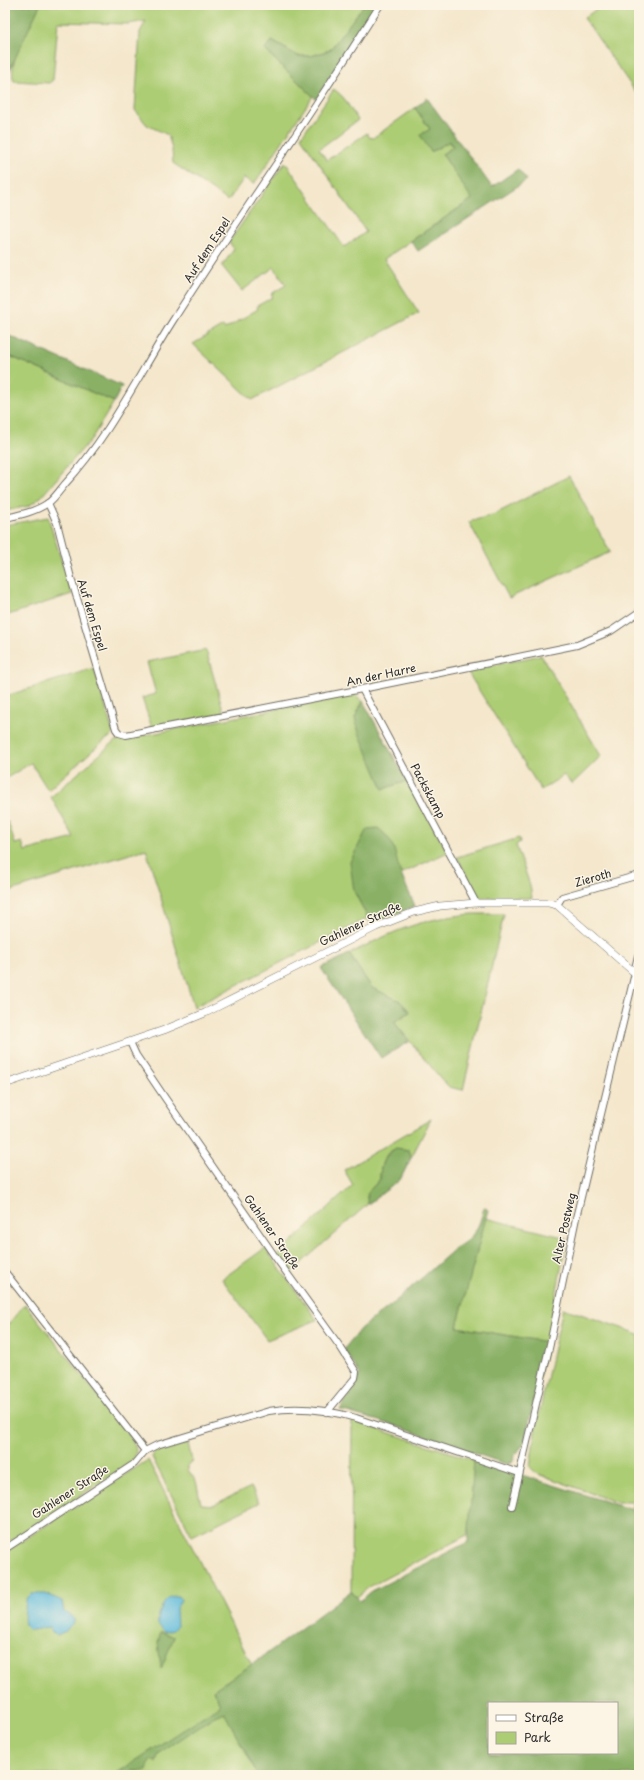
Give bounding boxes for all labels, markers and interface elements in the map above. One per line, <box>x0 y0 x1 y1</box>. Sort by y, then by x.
street label: Auf dem Espel <box>179 214 234 286</box>
street label: Auf dem Espel <box>73 577 112 653</box>
street label: An der Harre <box>344 659 417 690</box>
street label: Packskamp <box>407 760 450 821</box>
street label: Zieroth <box>572 864 613 891</box>
street label: Gahlener Straße <box>316 897 404 950</box>
street label: Gahlener Straße <box>240 1191 305 1273</box>
street label: Alter Postweg <box>547 1191 580 1265</box>
street label: Gahlener Straße <box>28 1460 112 1523</box>
legend <box>488 1702 618 1754</box>
text: Straße <box>524 1708 564 1726</box>
text: Park <box>524 1728 551 1746</box>

